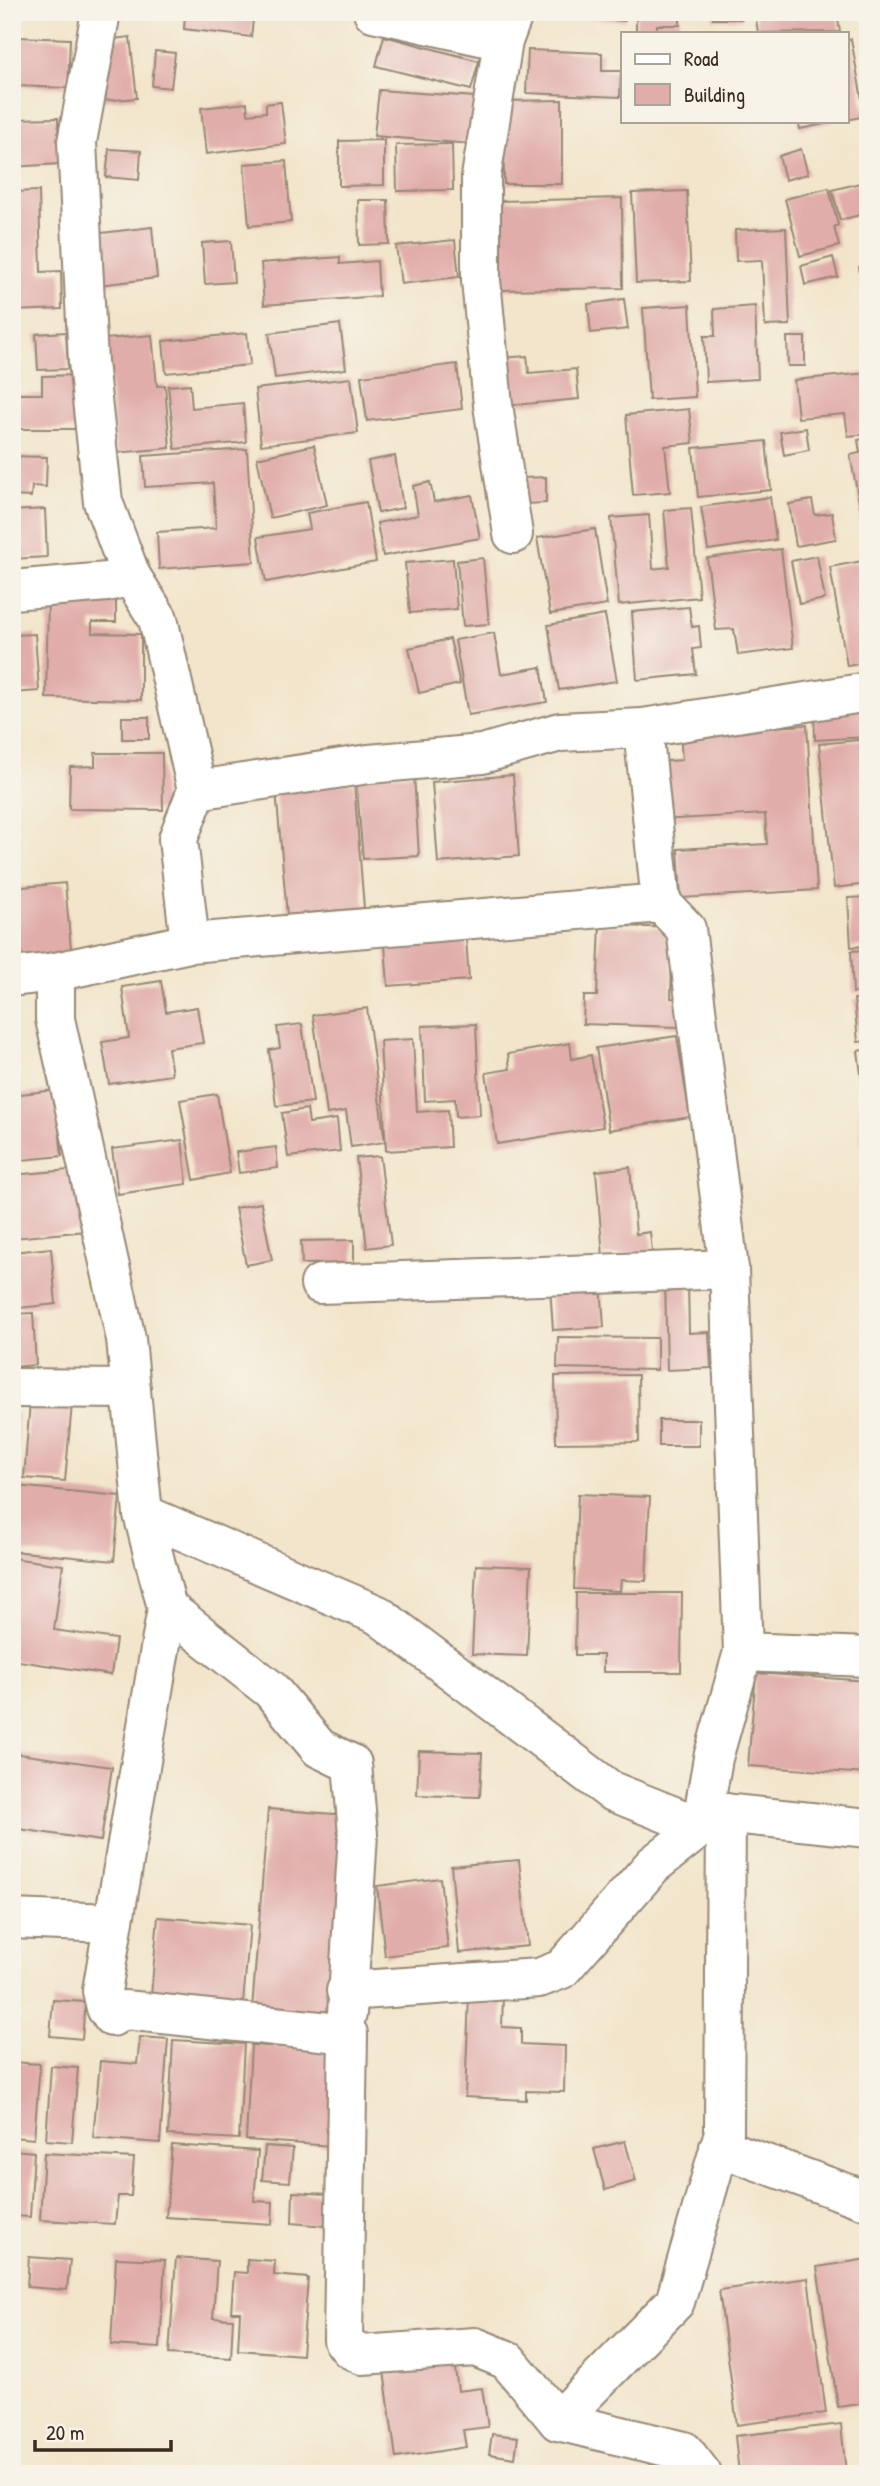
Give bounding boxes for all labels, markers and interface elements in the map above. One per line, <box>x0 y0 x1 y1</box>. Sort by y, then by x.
legend <box>621 32 848 122</box>
text: Road <box>684 44 718 73</box>
text: Building <box>684 80 745 109</box>
scale bar <box>35 2409 172 2453</box>
text: 20 m <box>46 2418 84 2447</box>

